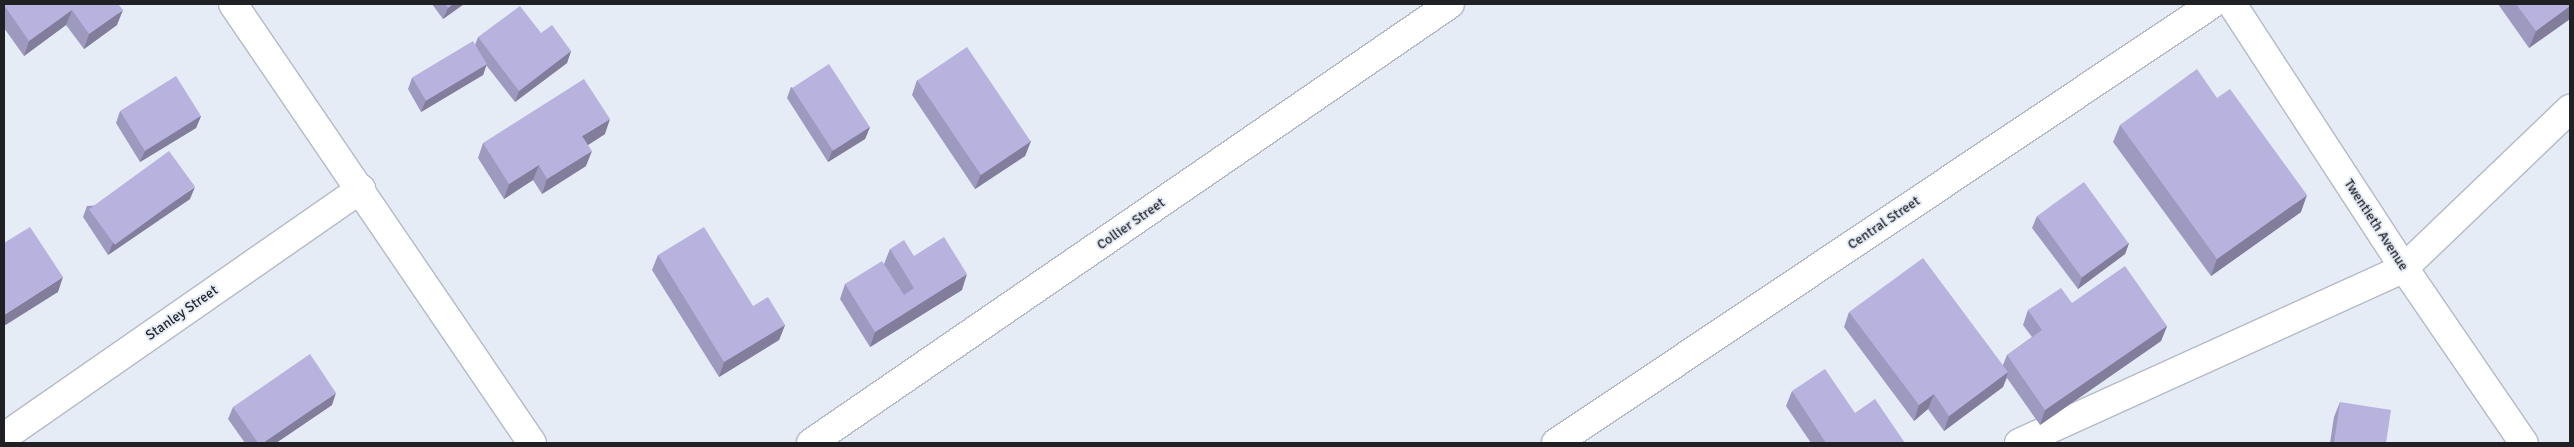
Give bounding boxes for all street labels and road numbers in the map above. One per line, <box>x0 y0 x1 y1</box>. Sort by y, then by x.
street label: Twentieth Avenue <box>2340 176 2412 274</box>
street label: Central Street <box>1845 193 1923 253</box>
street label: Collier Street <box>1094 194 1168 254</box>
street label: Stanley Street <box>143 282 221 344</box>

